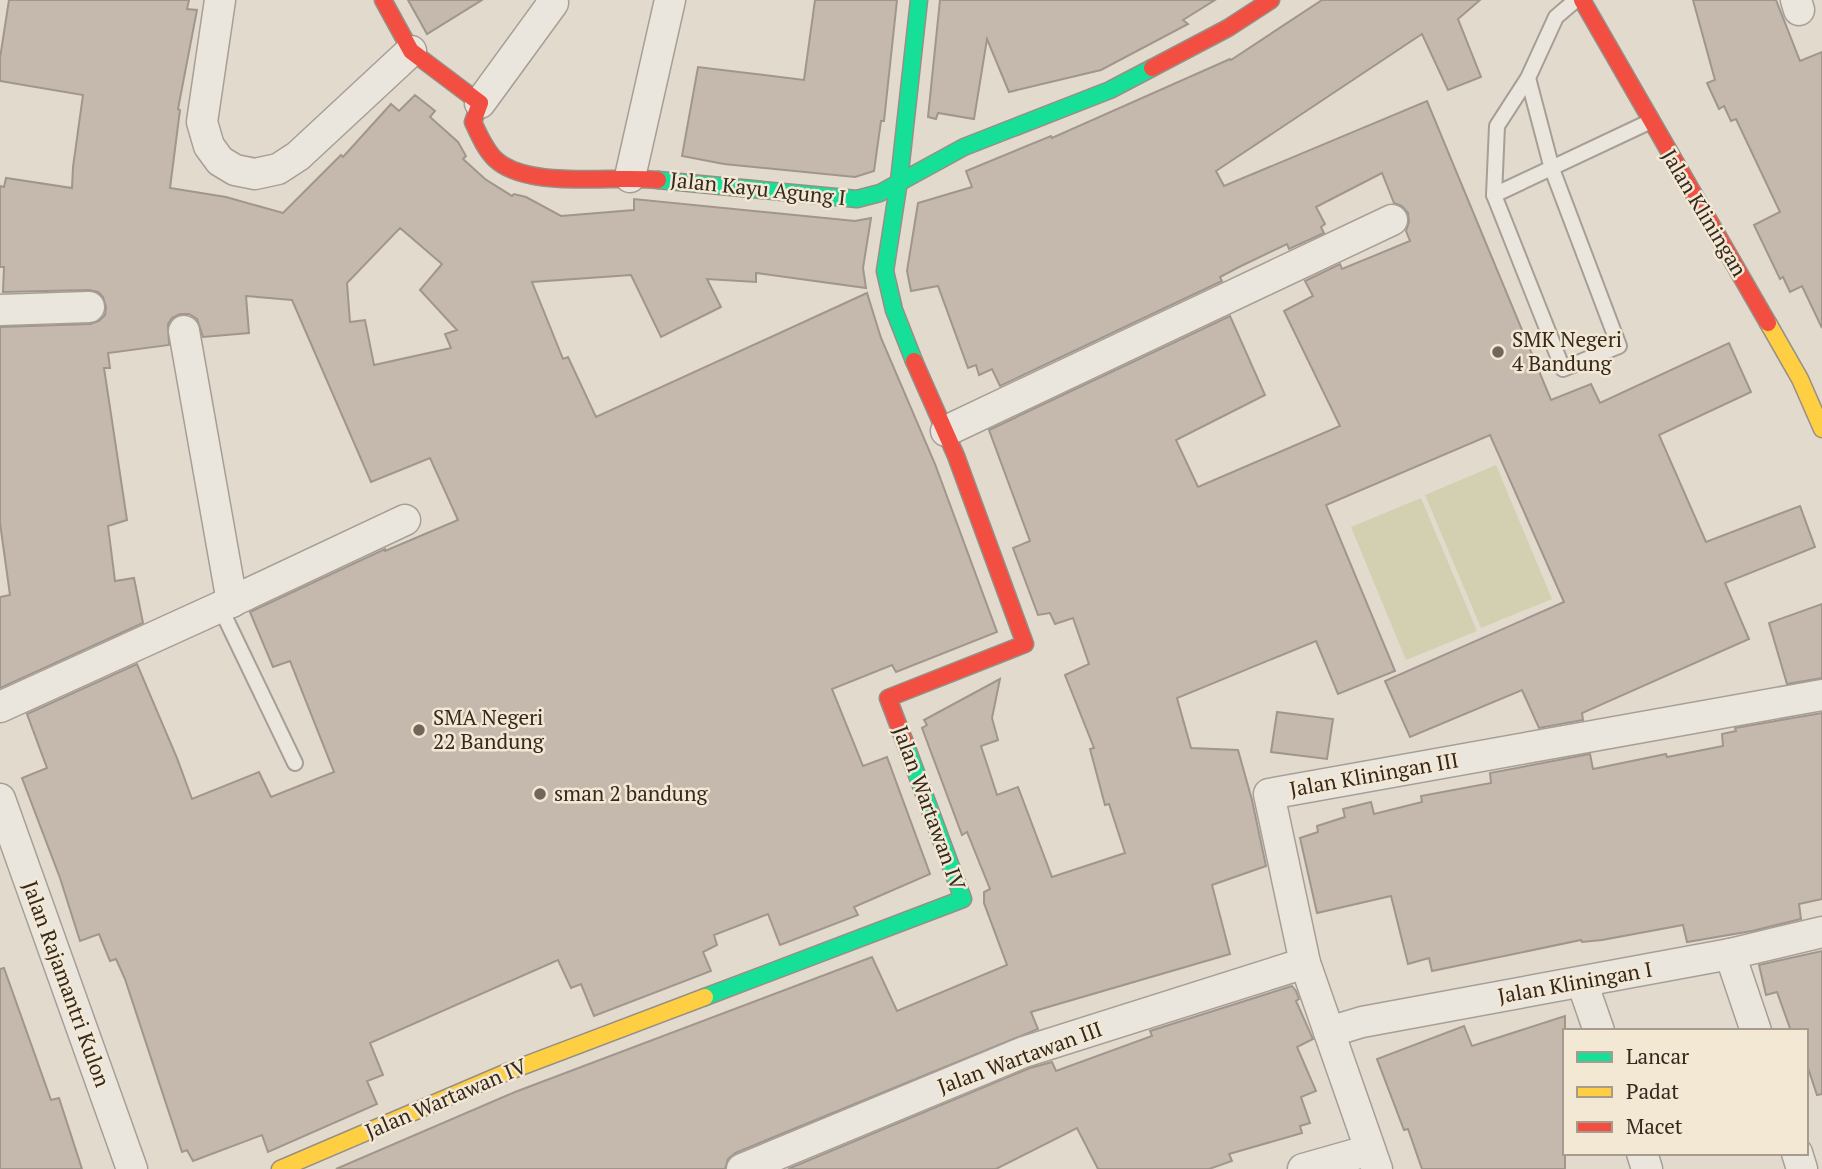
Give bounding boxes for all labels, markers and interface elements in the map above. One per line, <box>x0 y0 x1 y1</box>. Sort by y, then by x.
street label: Jalan Kliningan <box>1656 144 1754 282</box>
street label: Jalan Kayu Agung I <box>669 165 847 211</box>
place label: SMK Negeri 4 Bandung <box>1512 325 1622 377</box>
marker: SMK Negeri 4 Bandung <box>1490 344 1506 360</box>
place label: SMA Negeri 22 Bandung <box>433 703 545 755</box>
marker: SMA Negeri 22 Bandung <box>411 722 427 738</box>
street label: Jalan Wartawan IV <box>887 722 973 894</box>
street label: Jalan Kliningan III <box>1287 745 1461 803</box>
place label: sman 2 bandung <box>554 779 708 807</box>
marker: sman 2 bandung <box>532 786 548 802</box>
street label: Jalan Rajamantri Kulon <box>17 877 117 1091</box>
street label: Jalan Kliningan I <box>1495 955 1654 1009</box>
street label: Jalan Wartawan III <box>933 1014 1106 1100</box>
legend <box>1563 1029 1808 1155</box>
text: Lancar <box>1626 1042 1689 1070</box>
street label: Jalan Wartawan IV <box>361 1051 531 1145</box>
text: Padat <box>1626 1077 1679 1105</box>
text: Macet <box>1626 1112 1683 1140</box>

